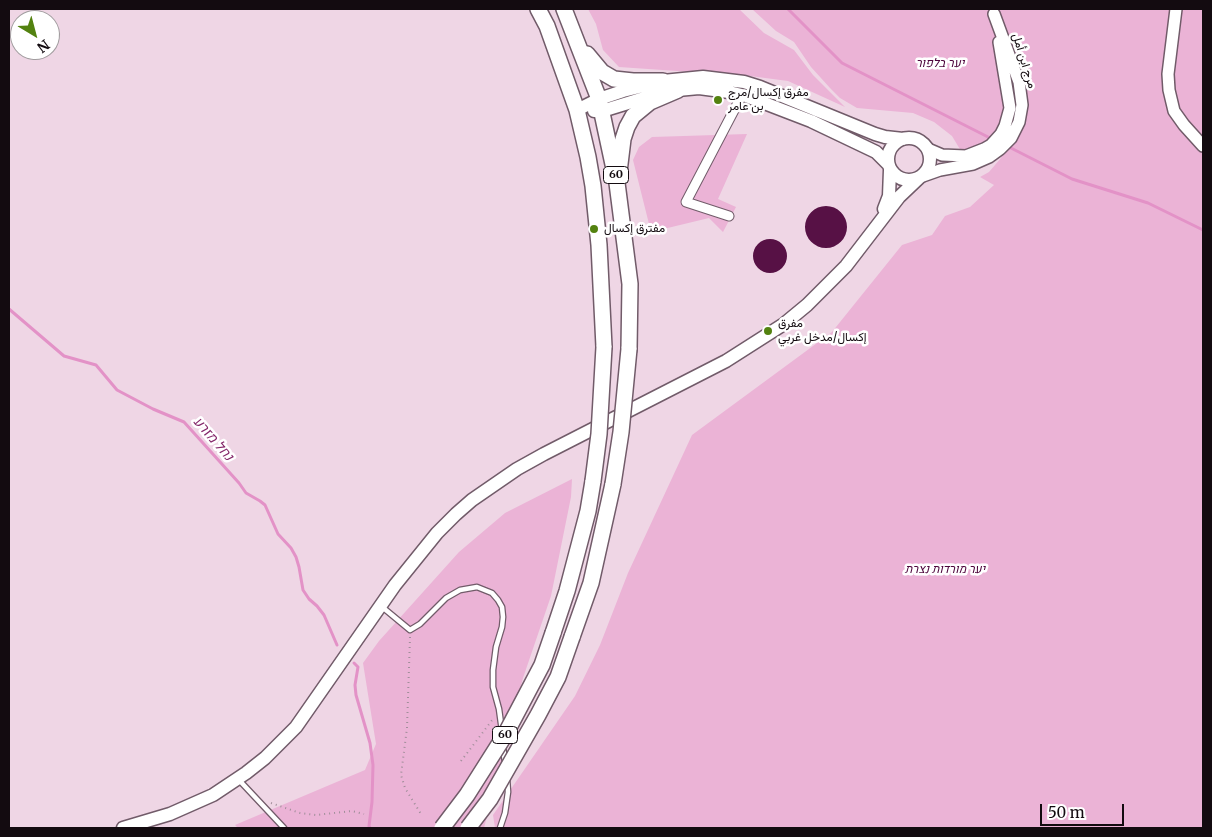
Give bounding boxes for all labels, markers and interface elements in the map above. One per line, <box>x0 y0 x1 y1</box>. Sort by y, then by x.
north arrow <box>10 10 60 60</box>
street label: مرج ابن أمل <box>1009 32 1039 90</box>
text: N <box>34 36 53 57</box>
park label: יער בלפור <box>916 57 964 71</box>
place label: مفرق إكسال/مرج بن عامر <box>728 86 809 114</box>
marker: مفرق إكسال/مرج بن عامر <box>712 94 724 106</box>
road number: 60 <box>604 166 628 184</box>
place label: مفترق إكسال <box>604 222 665 236</box>
marker: مفترق إكسال <box>588 223 600 235</box>
place label: مفرق إكسال/مدخل غربي <box>778 317 866 345</box>
marker: مفرق إكسال/مدخل غربي <box>762 325 774 337</box>
water label: נחל מזרע <box>189 414 237 464</box>
park label: יער מורדות נצרת <box>905 563 985 577</box>
road number: 60 <box>492 726 518 744</box>
scale bar <box>1042 794 1126 826</box>
text: 50 m <box>1048 803 1085 822</box>

